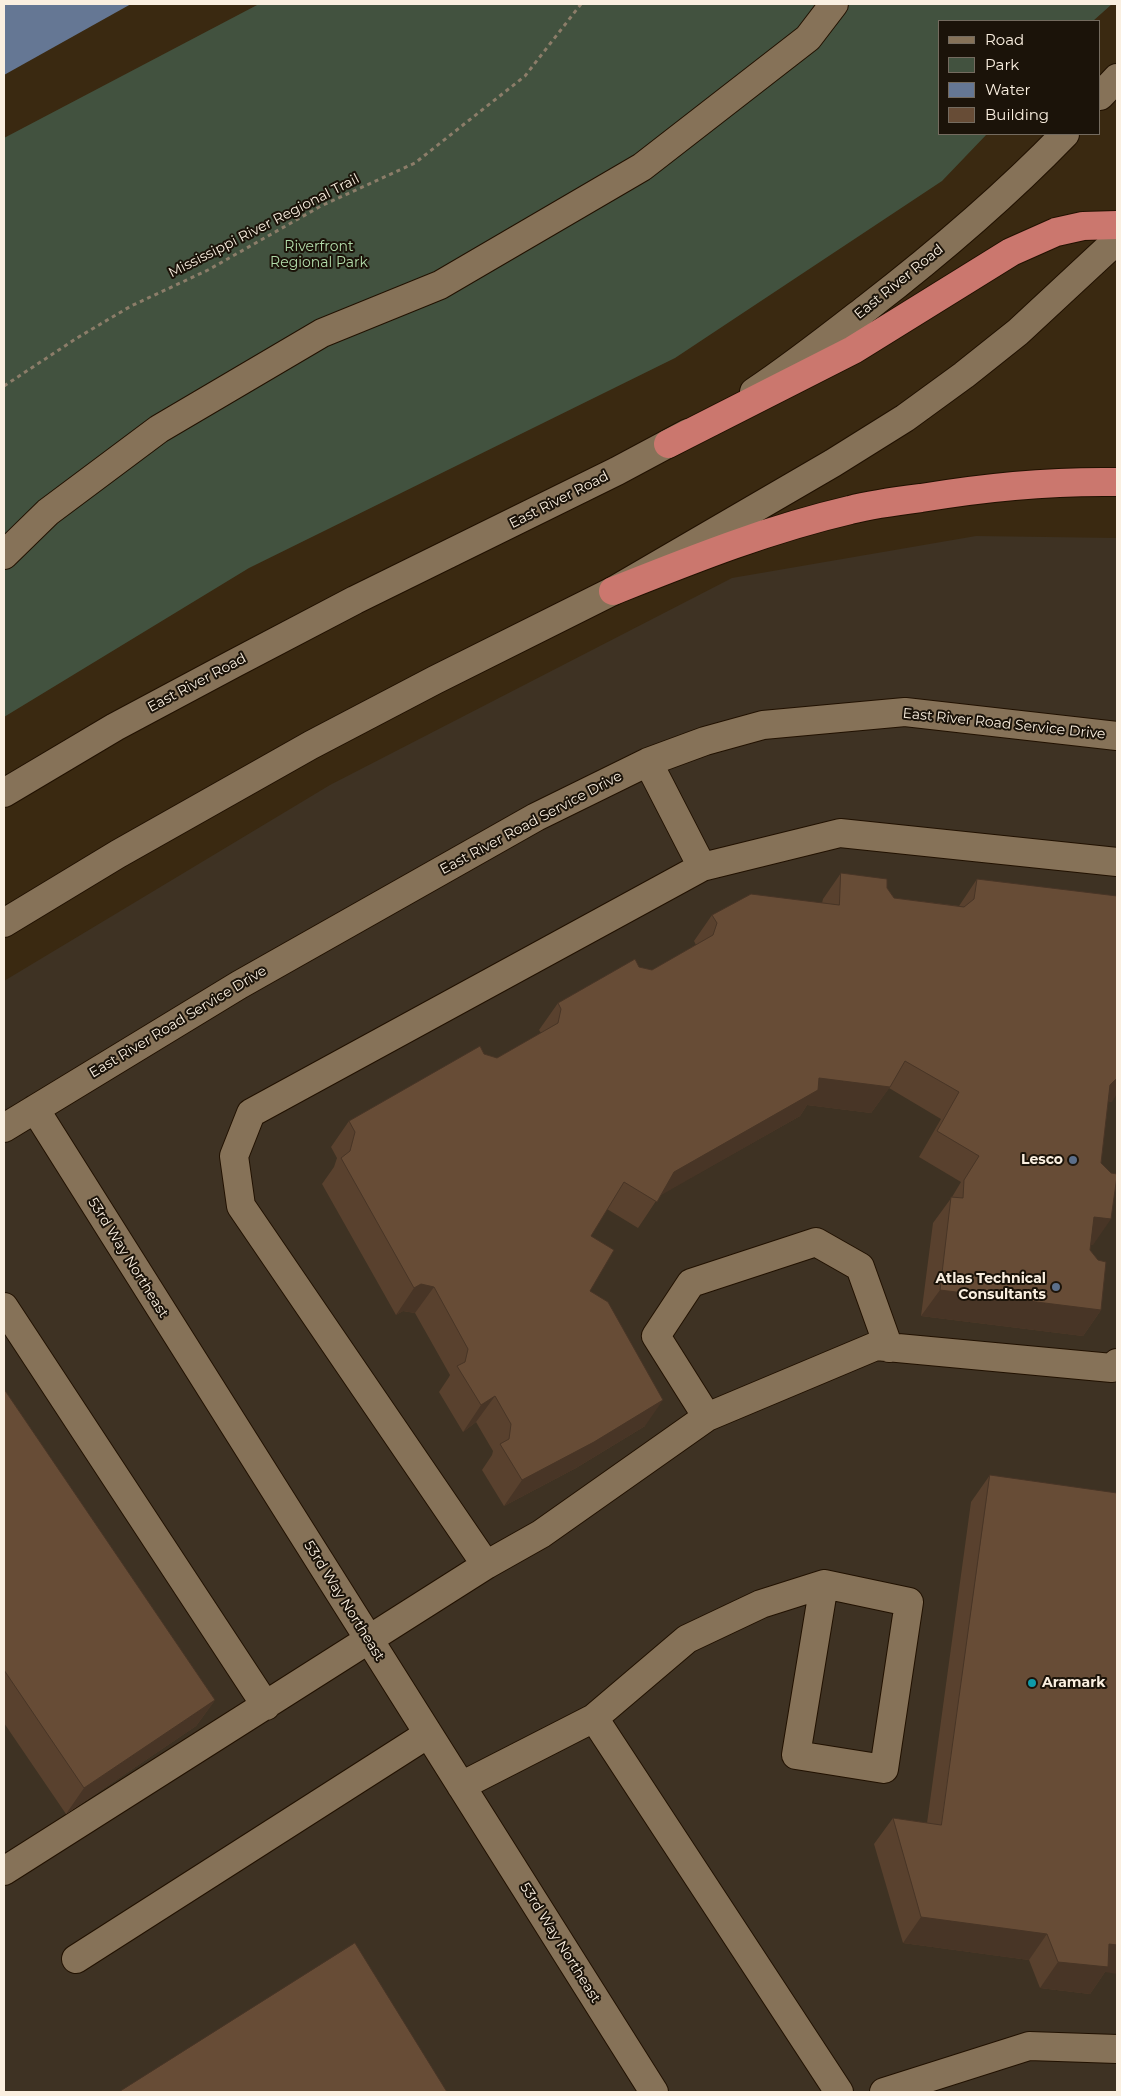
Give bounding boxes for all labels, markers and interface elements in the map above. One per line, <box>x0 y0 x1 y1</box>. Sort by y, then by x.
legend <box>938 20 1101 135</box>
text: Road <box>985 30 1024 49</box>
text: Park <box>985 55 1019 74</box>
text: Water <box>985 80 1031 99</box>
text: Building <box>985 105 1049 124</box>
street label: Mississippi River Regional Trail <box>166 170 362 282</box>
park label: Riverfront Regional Park <box>270 239 368 272</box>
street label: East River Road <box>851 241 947 323</box>
street label: East River Road <box>506 468 612 532</box>
street label: East River Road <box>145 650 249 716</box>
street label: East River Road Service Drive <box>902 705 1106 743</box>
street label: East River Road Service Drive <box>437 768 625 878</box>
street label: East River Road Service Drive <box>86 962 270 1082</box>
place label: Lesco <box>1021 1152 1063 1168</box>
marker: Lesco <box>1067 1154 1079 1166</box>
street label: 53rd Way Northeast <box>84 1195 172 1321</box>
place label: Atlas Technical Consultants <box>935 1271 1046 1304</box>
marker: Atlas Technical Consultants <box>1050 1281 1062 1293</box>
street label: 53rd Way Northeast <box>300 1538 388 1664</box>
place label: Aramark <box>1042 1675 1105 1691</box>
marker: Aramark <box>1026 1677 1038 1689</box>
street label: 53rd Way Northeast <box>516 1880 604 2006</box>

